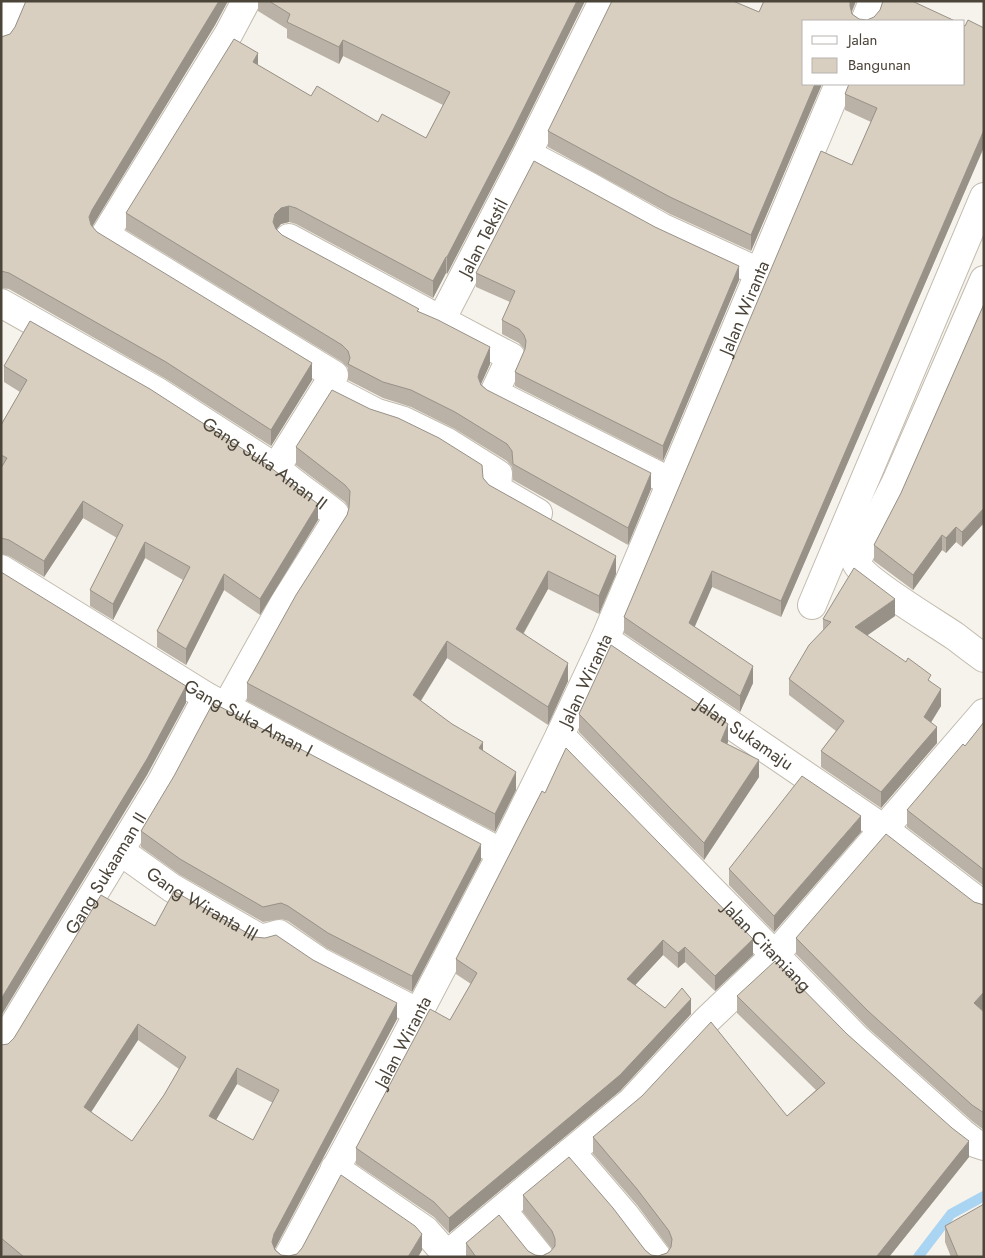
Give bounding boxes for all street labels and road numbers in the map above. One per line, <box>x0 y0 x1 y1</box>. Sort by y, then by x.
street label: Jalan Tekstil <box>451 194 515 283</box>
street label: Jalan Wiranta <box>712 257 776 361</box>
street label: Gang Suka Aman II <box>197 411 333 516</box>
street label: Jalan Wiranta <box>552 630 619 733</box>
street label: Gang Suka Aman I <box>179 673 317 764</box>
street label: Jalan Sukamaju <box>689 690 799 777</box>
street label: Gang Sukaaman II <box>59 807 153 939</box>
street label: Gang Wiranta III <box>141 861 263 948</box>
street label: Jalan Citamiang <box>715 894 817 998</box>
street label: Jalan Wiranta <box>367 991 438 1094</box>

